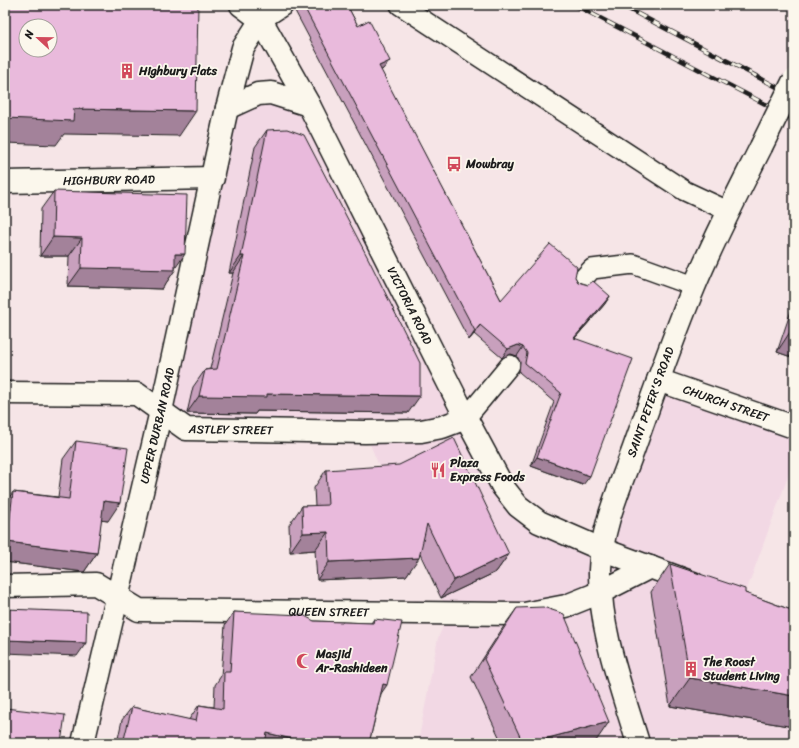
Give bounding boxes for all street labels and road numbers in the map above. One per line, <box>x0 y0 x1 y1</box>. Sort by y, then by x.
street label: HIGHBURY ROAD <box>63 168 156 192</box>
street label: VICTORIA ROAD <box>381 263 439 349</box>
street label: SAINT PETER'S ROAD <box>621 344 680 460</box>
street label: UPPER DURBAN ROAD <box>133 365 181 486</box>
street label: CHURCH STREET <box>680 378 773 429</box>
street label: ASTLEY STREET <box>187 418 274 441</box>
street label: QUEEN STREET <box>288 601 370 623</box>

